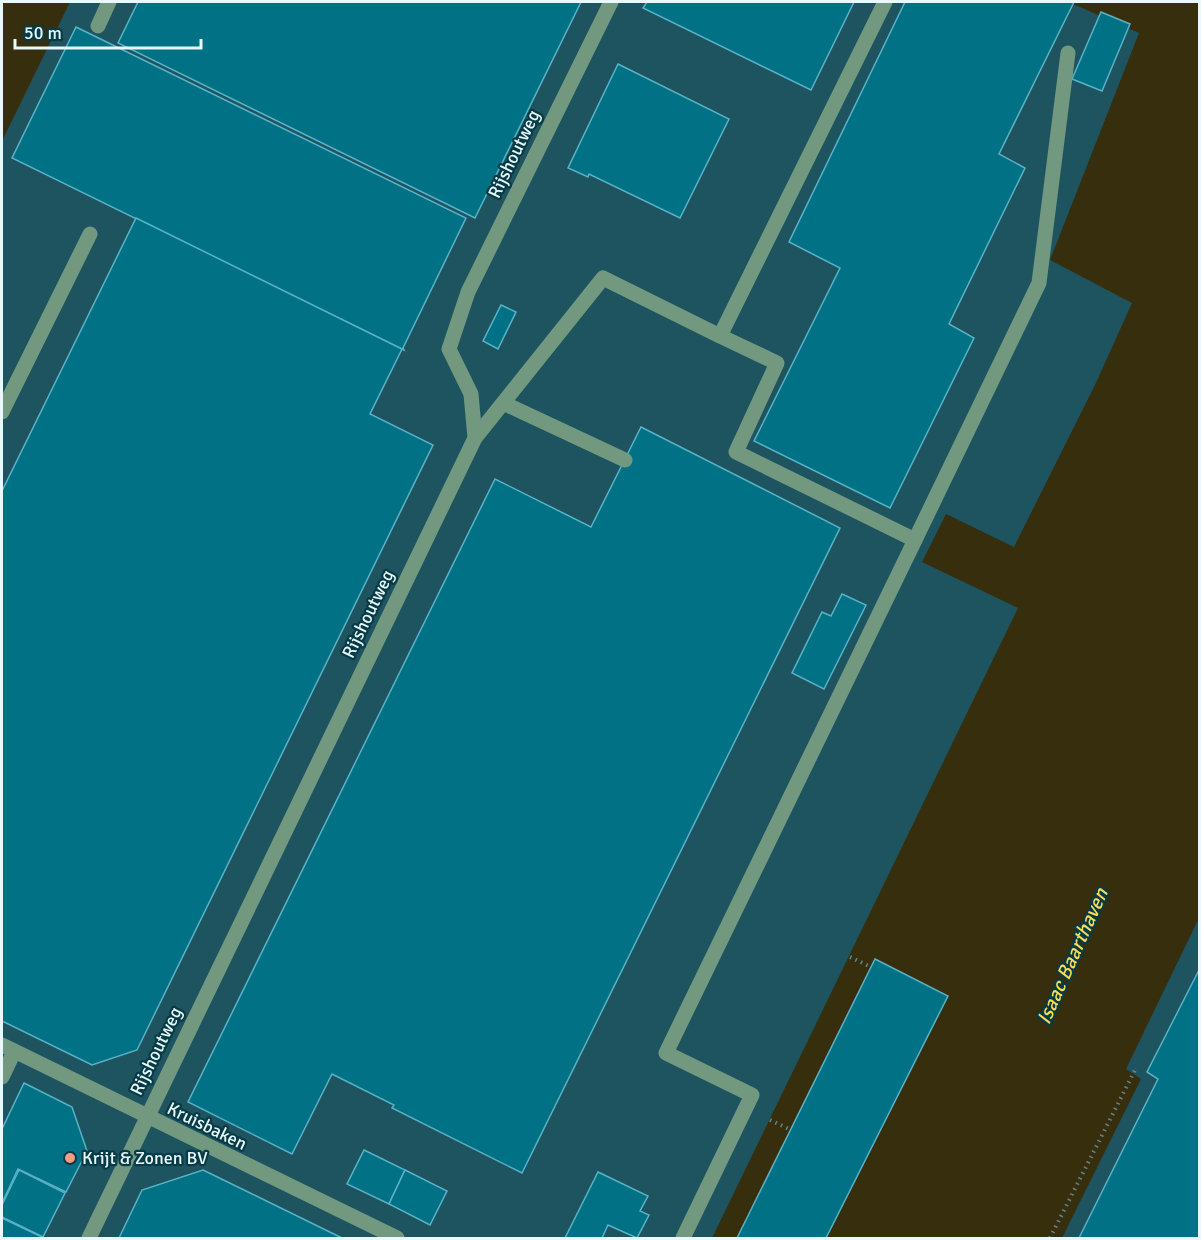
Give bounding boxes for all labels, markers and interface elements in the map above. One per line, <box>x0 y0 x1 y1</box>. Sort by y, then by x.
scale bar <box>15 12 201 50</box>
text: 50 m <box>24 22 62 44</box>
street label: Rijshoutweg <box>483 106 545 202</box>
street label: Rijshoutweg <box>337 566 399 662</box>
water label: Isaac Baarthaven <box>1031 883 1114 1028</box>
street label: Rijshoutweg <box>125 1003 187 1099</box>
street label: Kruisbaken <box>164 1097 250 1155</box>
place label: Krijt & Zonen BV <box>82 1147 208 1169</box>
marker: Krijt & Zonen BV <box>63 1151 77 1165</box>

